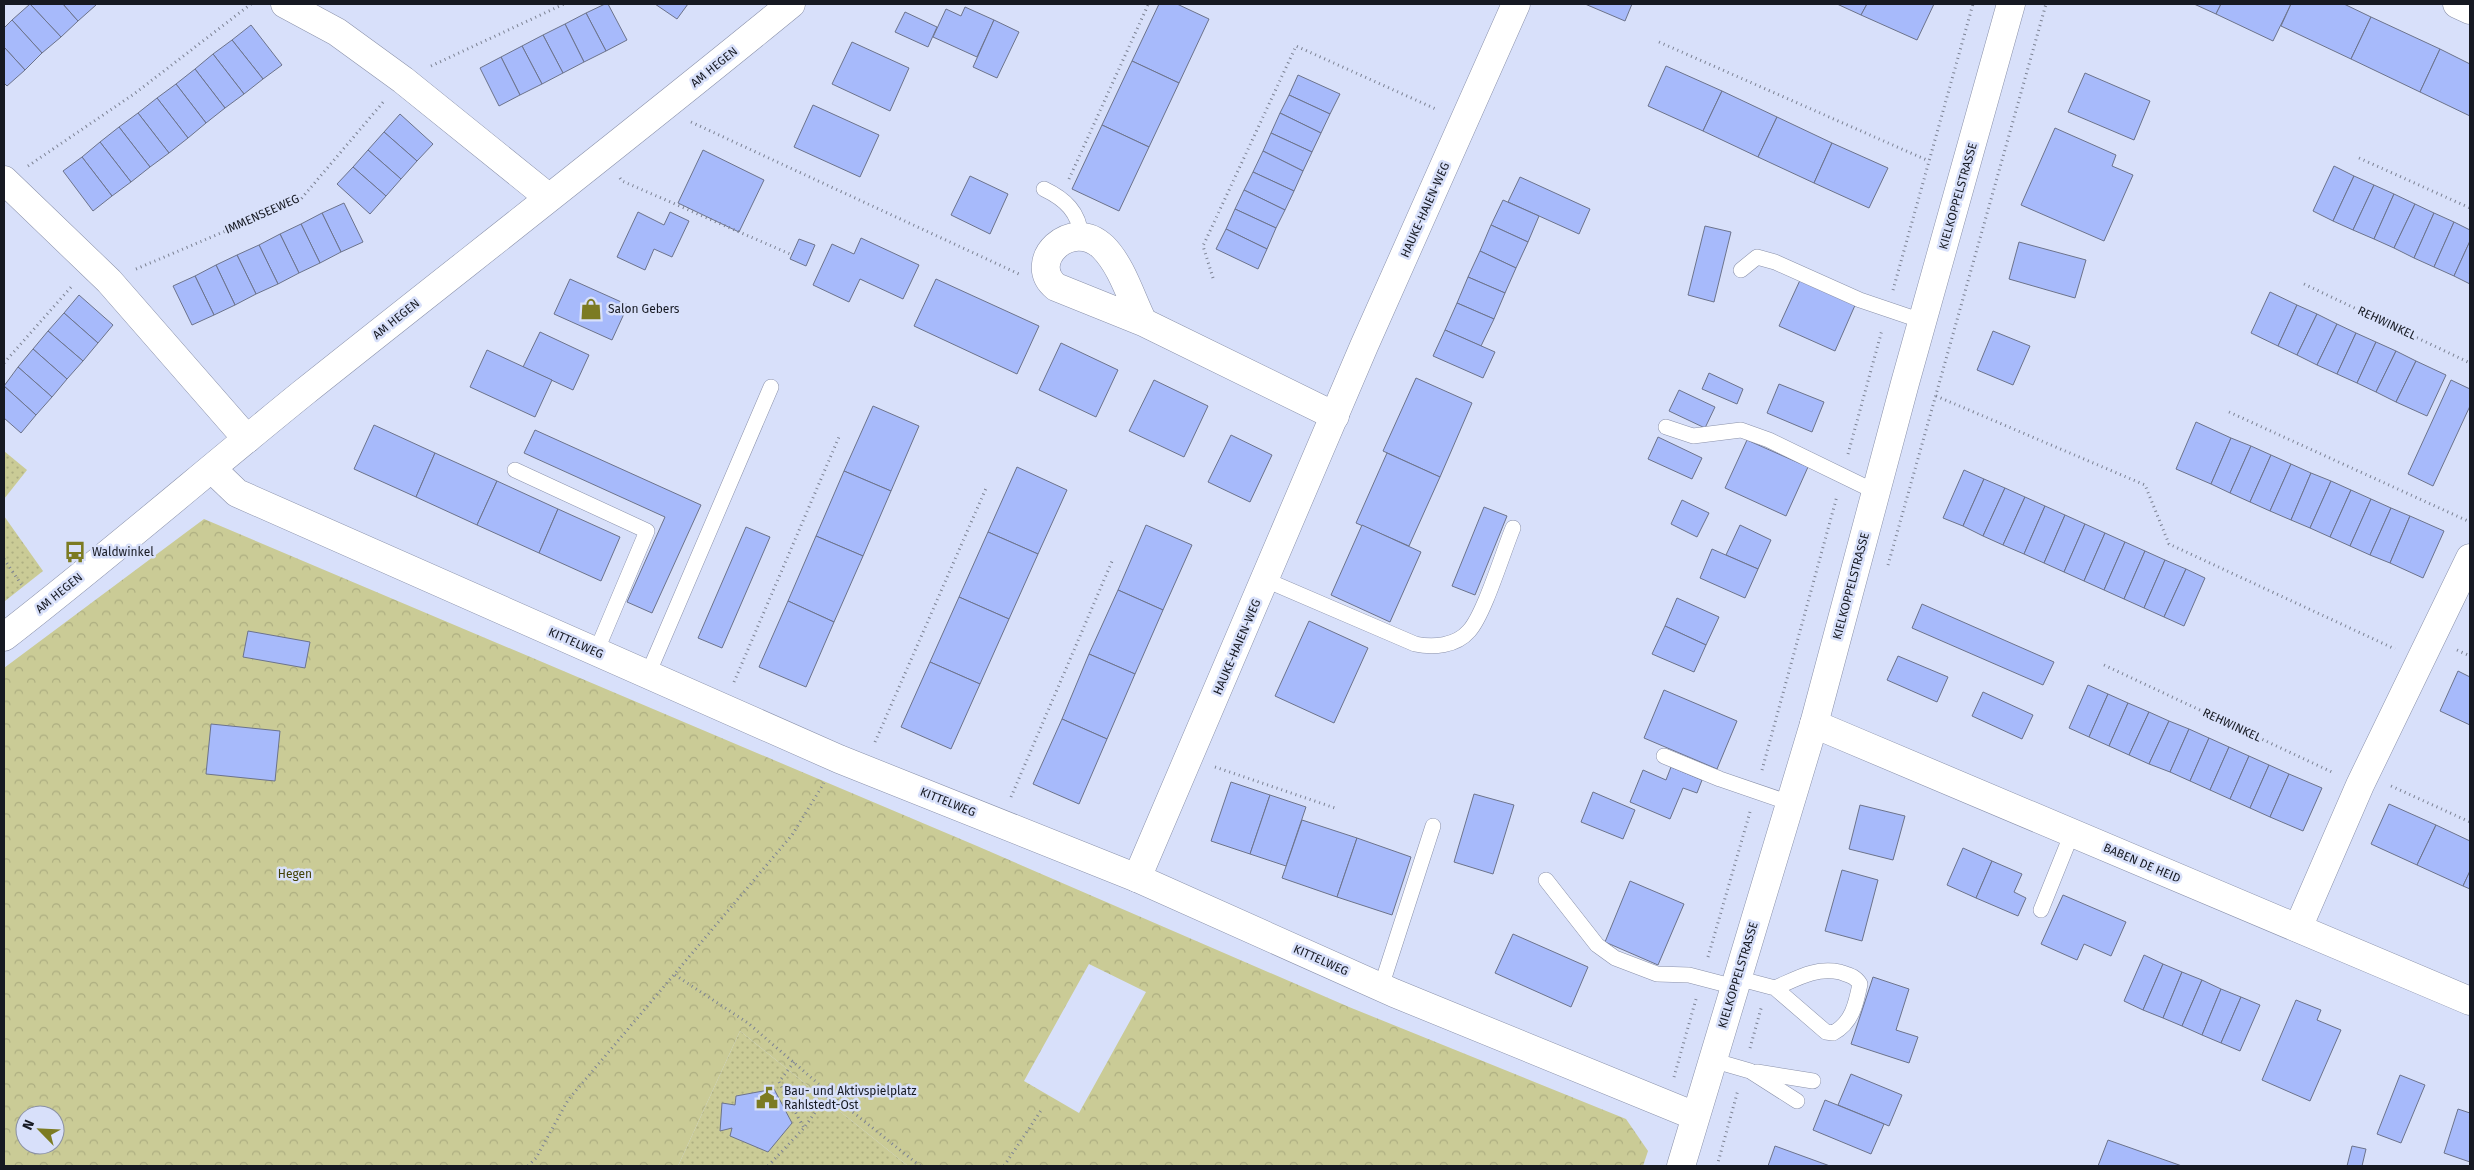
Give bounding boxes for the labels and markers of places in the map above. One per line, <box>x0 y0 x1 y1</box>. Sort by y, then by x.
shop icon: Salon Gebers <box>578 296 604 322</box>
place label: Salon Gebers <box>608 302 680 316</box>
bus stop icon: Waldwinkel <box>62 539 88 565</box>
place label: Waldwinkel <box>92 545 154 559</box>
place label: Bau- und Aktivspielplatz Rahlstedt-Ost <box>784 1084 917 1112</box>
public building icon: Bau- und Aktivspielplatz Rahlstedt-Ost <box>754 1085 780 1111</box>

